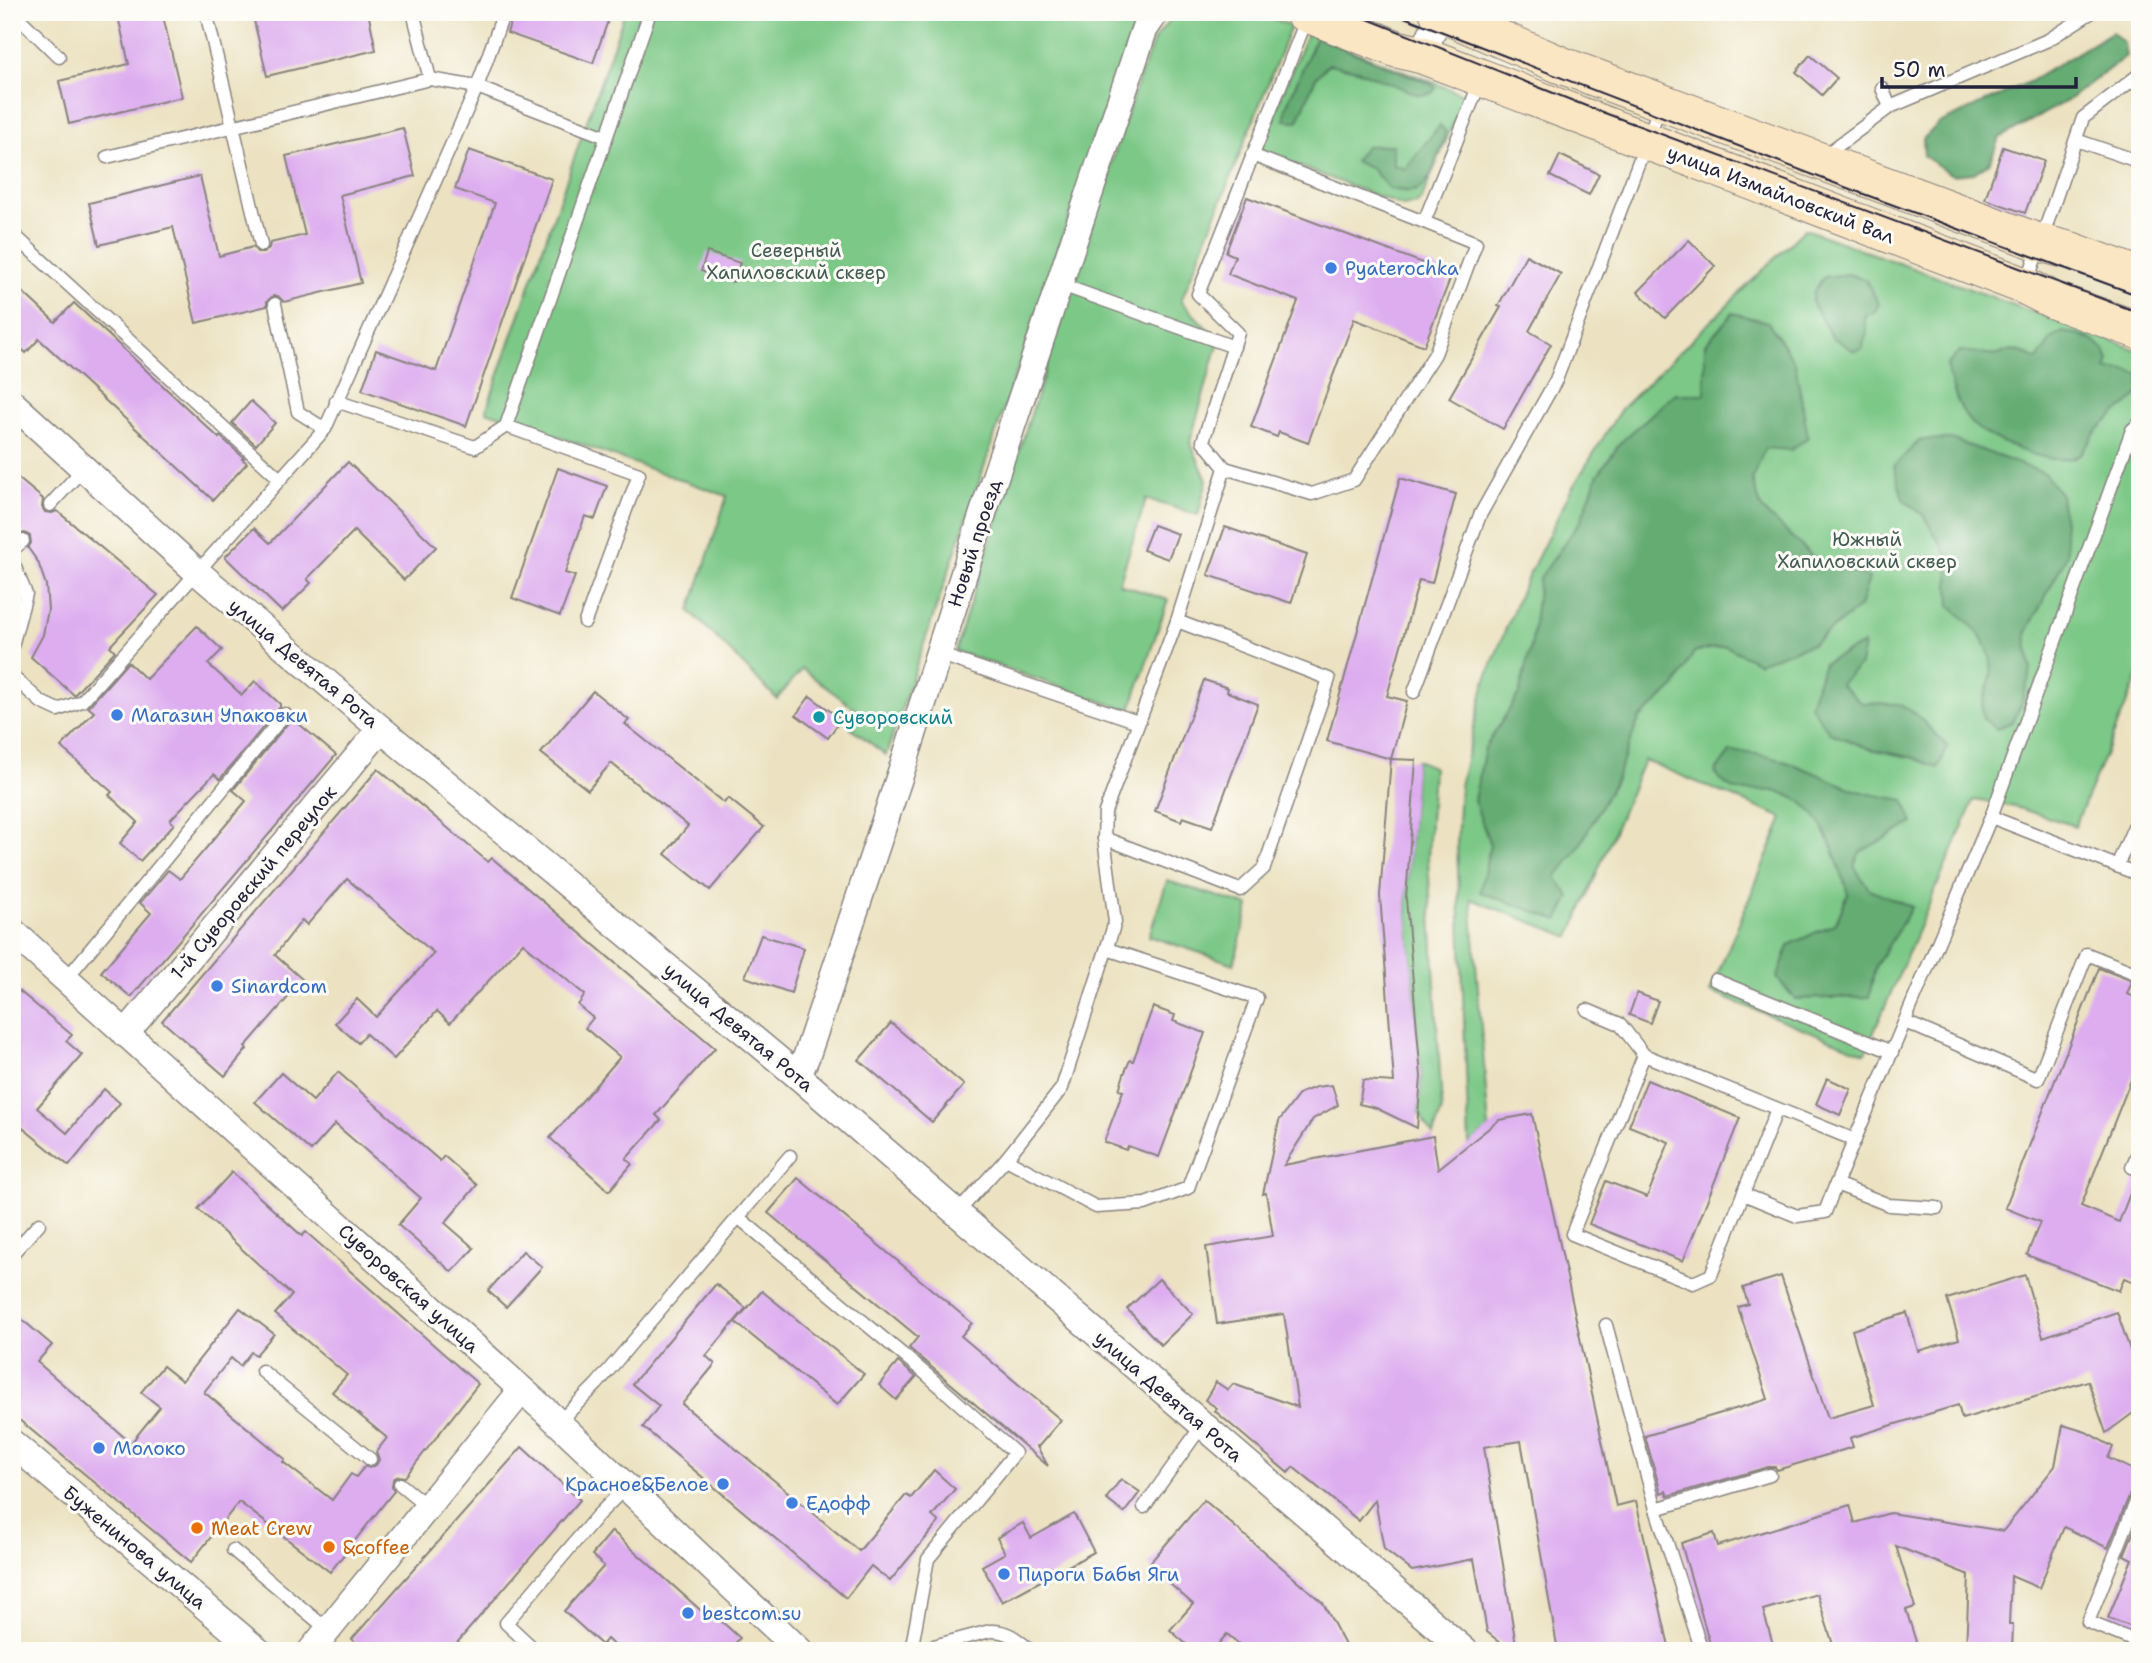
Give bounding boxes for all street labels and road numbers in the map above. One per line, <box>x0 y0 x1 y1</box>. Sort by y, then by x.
street label: улица Измайловский Вал <box>1664 140 1898 250</box>
street label: Новый проезд <box>942 476 1007 610</box>
street label: улица Девятая Рота <box>223 593 384 734</box>
street label: 1-й Суворовский переулок <box>165 780 342 985</box>
street label: улица Девятая Рота <box>658 957 819 1098</box>
street label: Суворовская улица <box>333 1218 484 1358</box>
street label: улица Девятая Рота <box>1089 1325 1248 1468</box>
street label: Буженинова улица <box>58 1480 212 1615</box>

